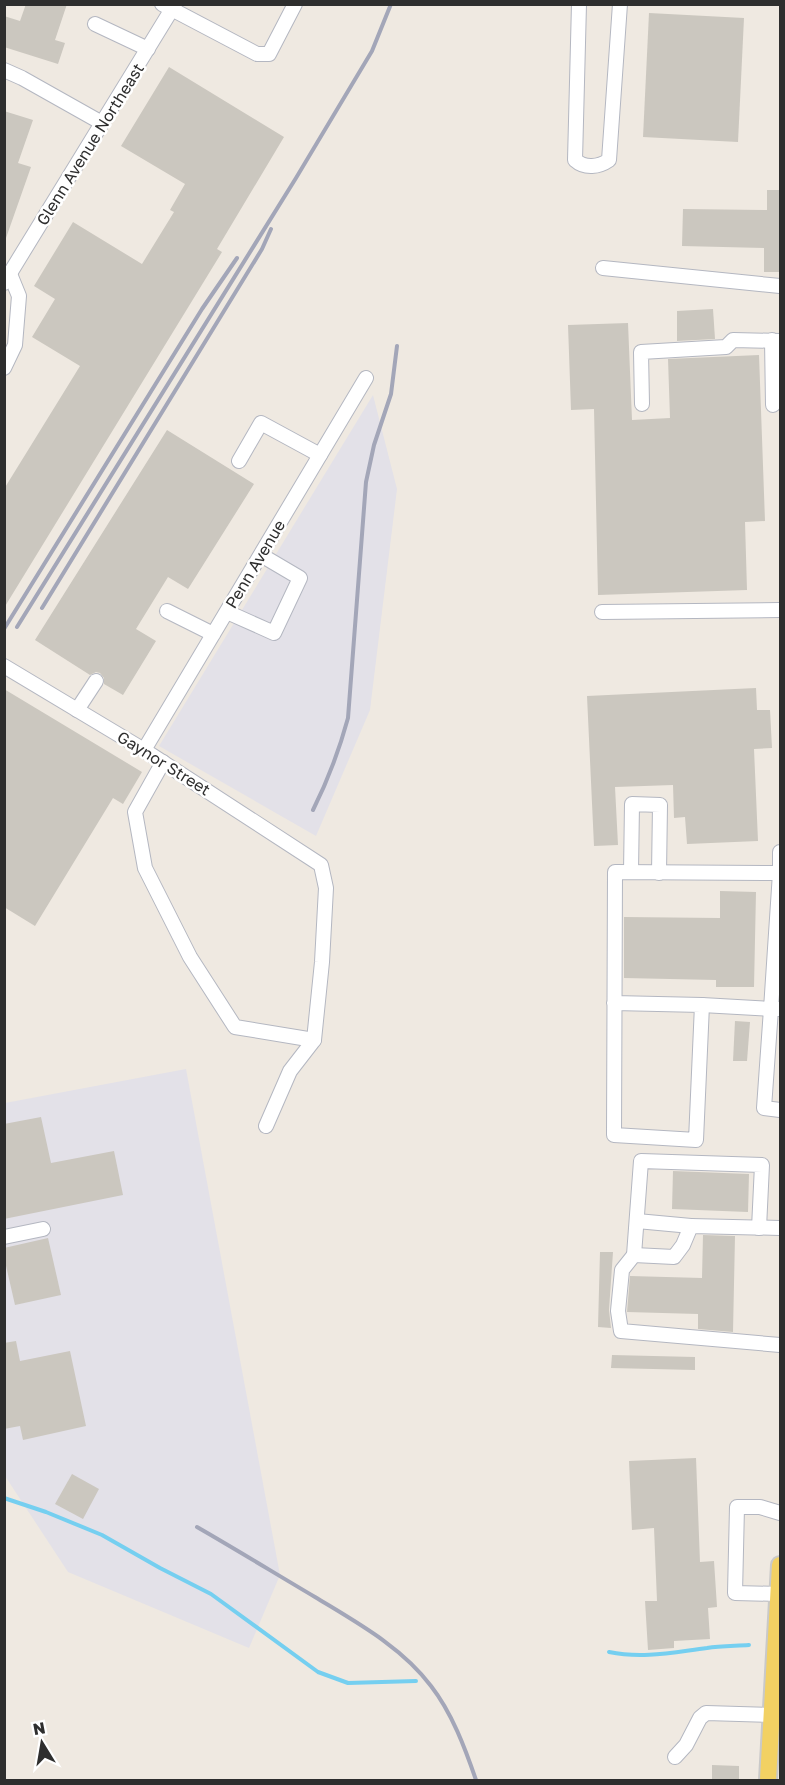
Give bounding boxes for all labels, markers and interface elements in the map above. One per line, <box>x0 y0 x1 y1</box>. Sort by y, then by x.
street label: Glenn Avenue Northeast <box>32 59 148 229</box>
street label: Penn Avenue <box>221 516 289 612</box>
street label: Gaynor Street <box>114 726 214 800</box>
north arrow <box>12 1713 72 1773</box>
text: N <box>31 1717 47 1739</box>

